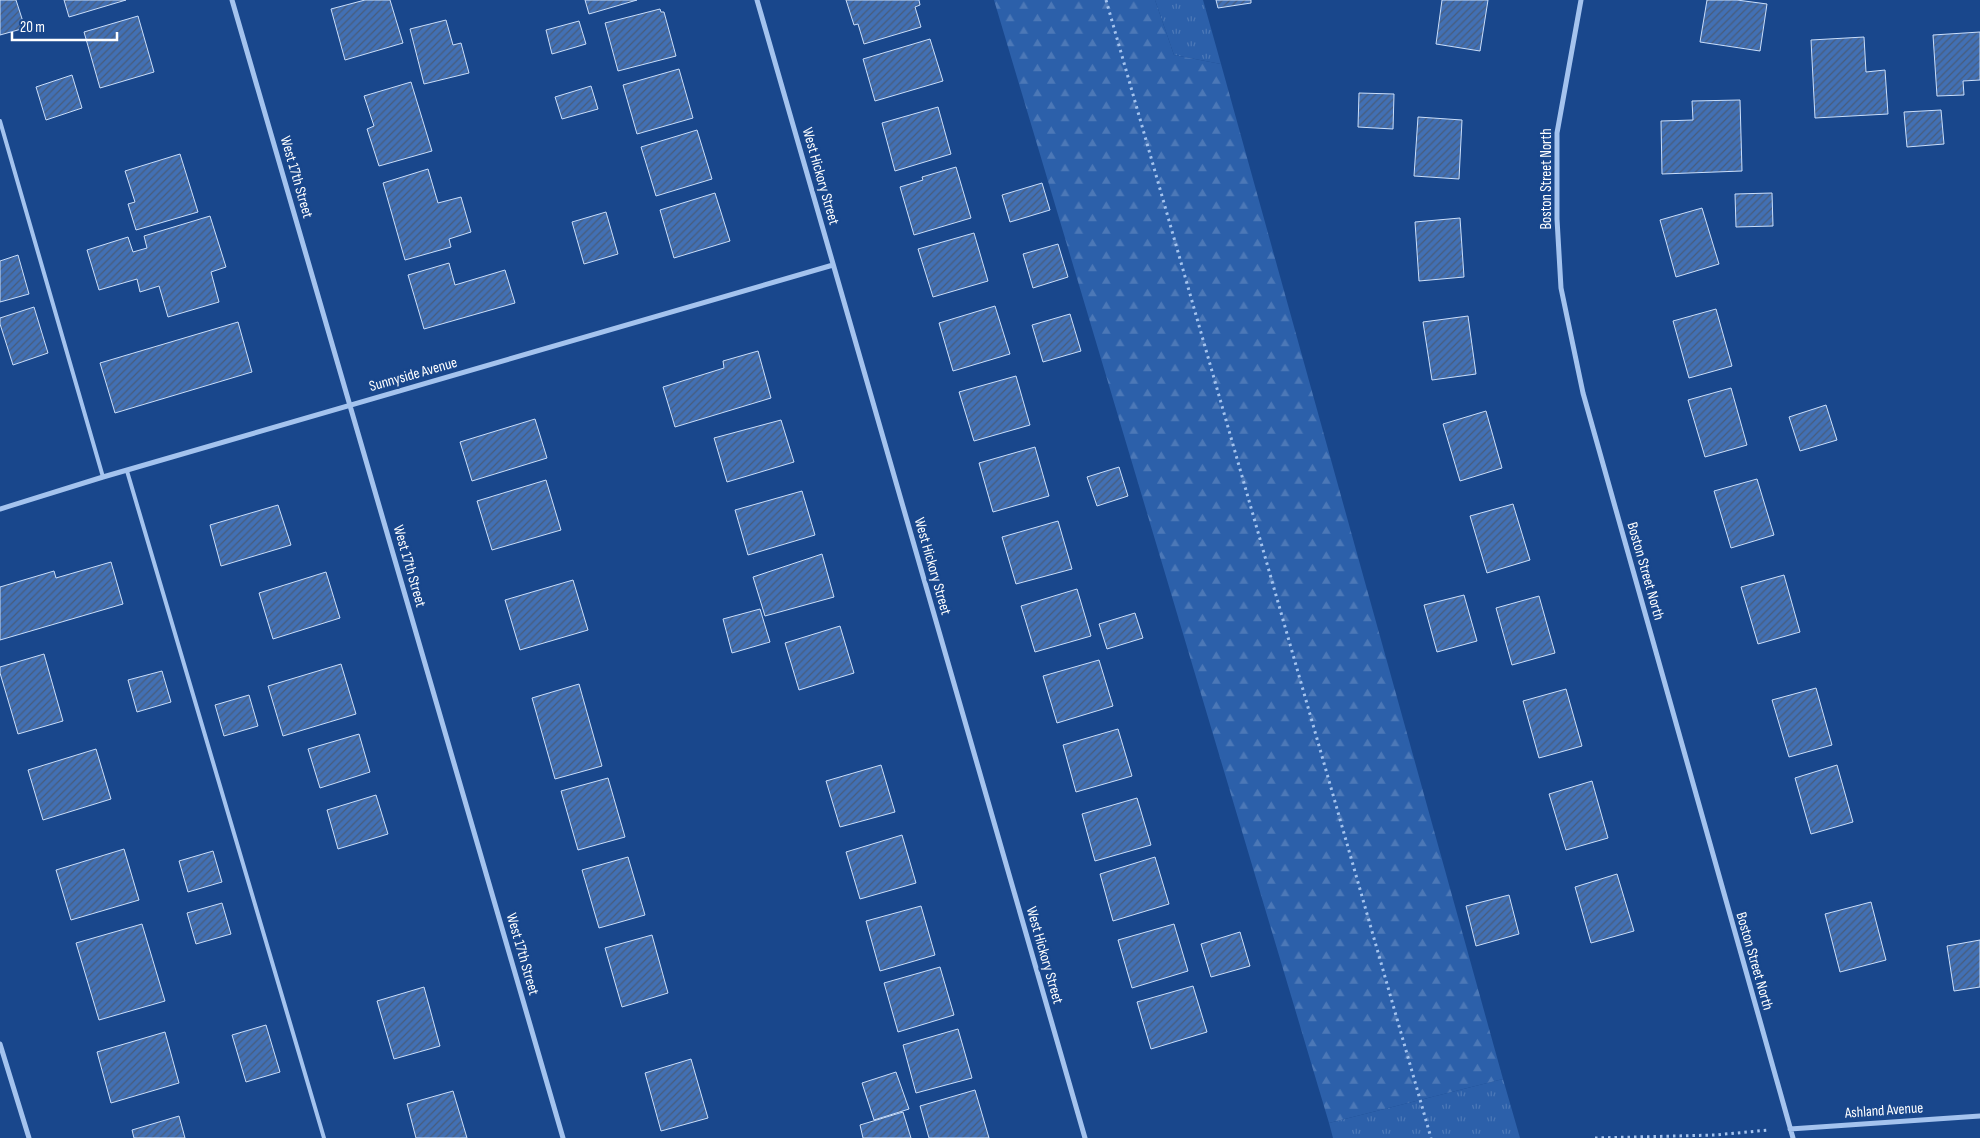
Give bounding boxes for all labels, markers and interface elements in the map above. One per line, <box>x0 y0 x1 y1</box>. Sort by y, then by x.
scale bar <box>12 10 118 42</box>
text: 20 m <box>20 18 45 37</box>
street label: West Hickory Street <box>798 125 844 227</box>
street label: Boston Street North <box>1537 128 1556 230</box>
street label: West 17th Street <box>276 134 317 221</box>
street label: Sunnyside Avenue <box>367 353 459 396</box>
street label: West Hickory Street <box>910 515 956 617</box>
street label: Boston Street North <box>1622 520 1669 622</box>
street label: West 17th Street <box>389 523 430 610</box>
street label: West Hickory Street <box>1022 904 1068 1006</box>
street label: Boston Street North <box>1731 910 1778 1012</box>
street label: West 17th Street <box>502 911 543 998</box>
street label: Ashland Avenue <box>1843 1098 1924 1123</box>

